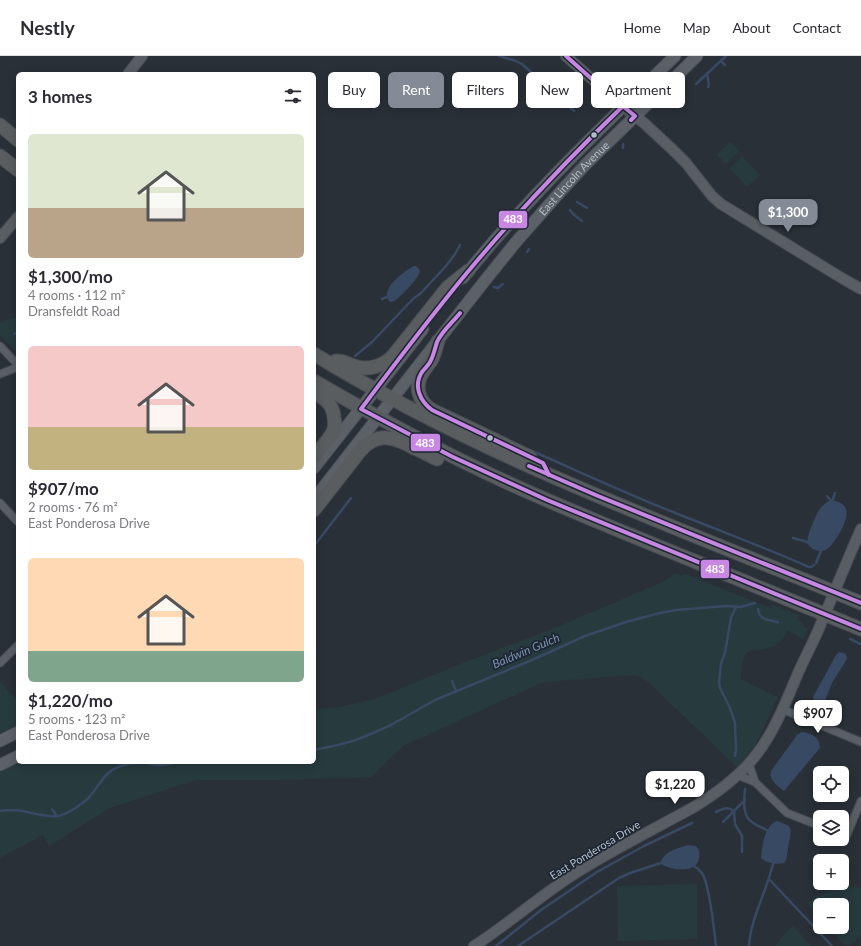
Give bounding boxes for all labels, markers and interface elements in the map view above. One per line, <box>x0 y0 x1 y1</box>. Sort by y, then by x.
text: Nestly <box>20 16 75 39</box>
text: Home <box>623 19 661 36</box>
text: Map <box>683 19 710 36</box>
text: About <box>732 19 770 36</box>
text: Contact <box>792 19 841 36</box>
chip: Buy <box>328 72 380 108</box>
chip: Rent <box>388 72 444 108</box>
chip: Filters <box>452 72 518 108</box>
chip: New <box>526 72 583 108</box>
chip: Apartment <box>591 72 685 108</box>
icon: filters <box>282 85 304 107</box>
text: 3 homes <box>28 86 92 107</box>
unlabelled marker <box>589 130 599 140</box>
street label: East Lincoln Avenue <box>536 138 612 218</box>
icon: home <box>130 160 202 232</box>
pin: $1,300 <box>755 199 821 233</box>
text: $1,300 <box>768 204 808 220</box>
line badge: 483 <box>498 210 528 229</box>
text: 483 <box>503 212 523 225</box>
text: $1,300/mo <box>28 266 113 287</box>
text: 4 rooms · 112 m² <box>28 287 125 303</box>
text: Dransfeldt Road <box>28 303 120 319</box>
icon: home <box>130 372 202 444</box>
line badge: 483 <box>410 433 441 452</box>
unlabelled marker <box>485 433 495 443</box>
text: 483 <box>415 436 435 449</box>
text: $907/mo <box>28 478 99 499</box>
text: 2 rooms · 76 m² <box>28 499 118 515</box>
text: East Ponderosa Drive <box>28 515 150 531</box>
line badge: 483 <box>700 559 730 579</box>
text: 483 <box>705 562 725 575</box>
icon: home <box>130 584 202 656</box>
water label: Baldwin Gulch <box>490 630 562 671</box>
text: $1,220/mo <box>28 690 113 711</box>
pin: $907 <box>794 700 842 734</box>
text: $907 <box>803 705 833 721</box>
text: 5 rooms · 123 m² <box>28 711 125 727</box>
text: East Ponderosa Drive <box>28 727 150 743</box>
map controls <box>813 766 849 934</box>
button: locate <box>813 766 849 802</box>
pin: $1,220 <box>642 771 708 805</box>
text: $1,220 <box>655 776 695 792</box>
button: layers <box>813 810 849 846</box>
street label: East Ponderosa Drive <box>547 817 642 882</box>
button: + <box>813 854 849 890</box>
button: − <box>813 898 849 934</box>

